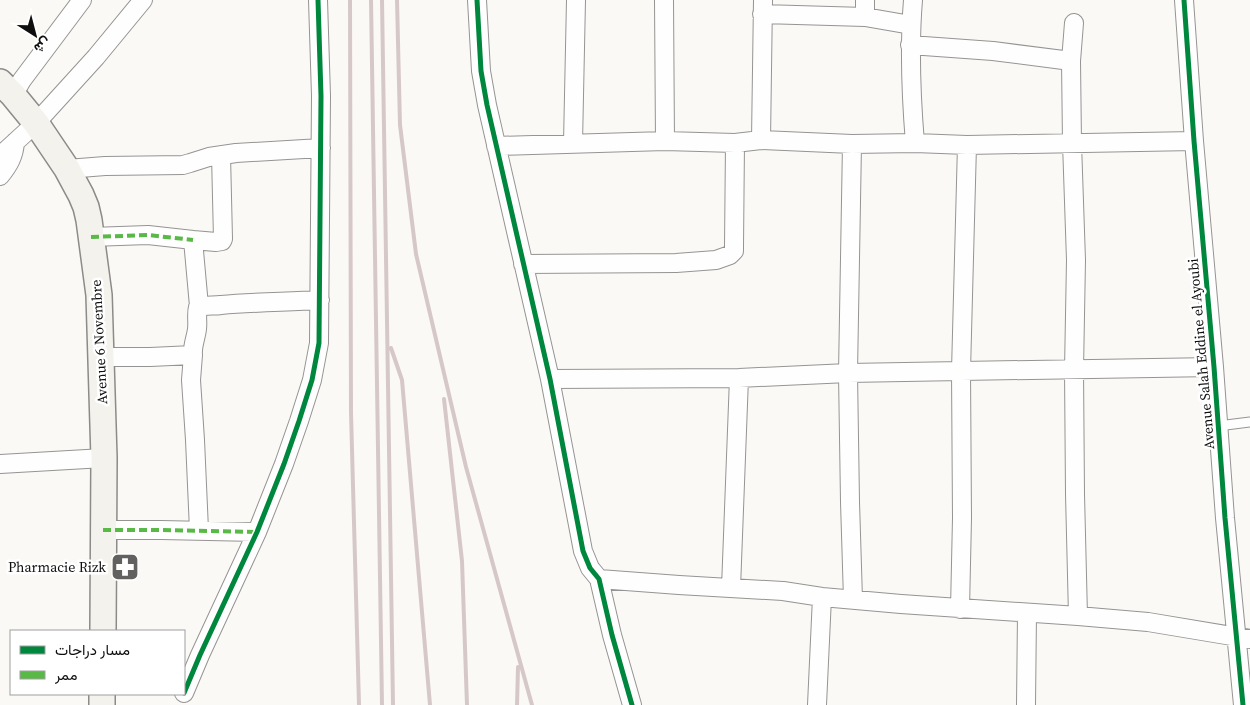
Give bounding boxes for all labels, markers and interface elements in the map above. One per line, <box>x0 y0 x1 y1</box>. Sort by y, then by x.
north arrow <box>10 10 60 60</box>
text: ش <box>30 32 55 59</box>
street label: Avenue Salah Eddine el Ayoubi <box>1183 258 1219 450</box>
street label: Avenue 6 Novembre <box>86 279 112 405</box>
pharmacy icon: Pharmacie Rizk <box>110 552 140 582</box>
place label: Pharmacie Rizk <box>8 557 106 577</box>
legend <box>10 630 185 695</box>
text: مسار دراجات <box>55 639 130 660</box>
text: ممر <box>54 664 77 685</box>

